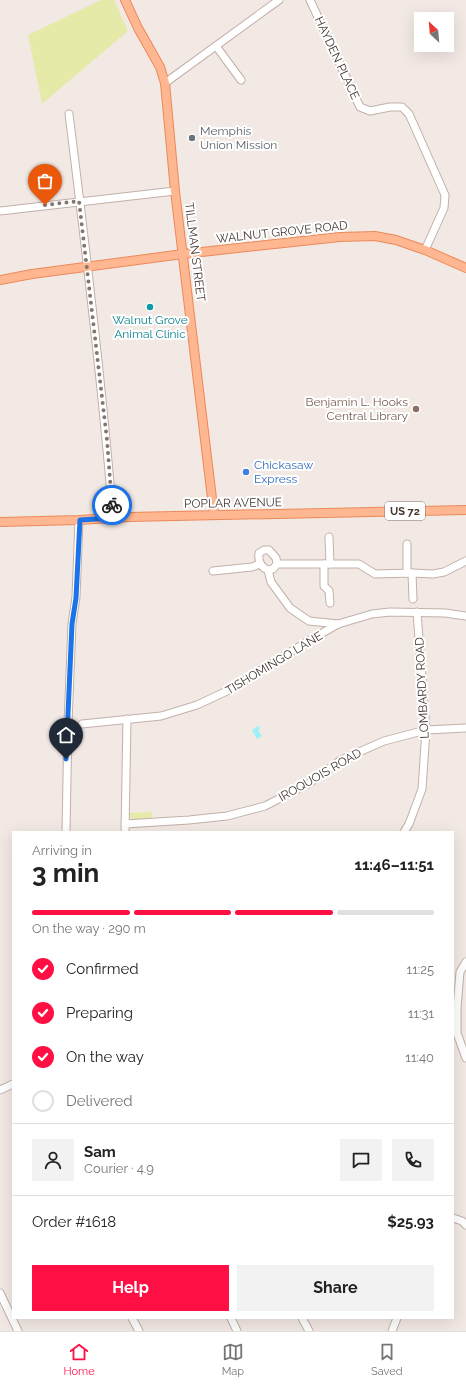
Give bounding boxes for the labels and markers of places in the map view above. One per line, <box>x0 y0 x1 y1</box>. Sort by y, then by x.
place label: Memphis Union Mission <box>200 124 277 152</box>
marker: Memphis Union Mission <box>187 133 197 143</box>
pin <box>28 164 62 205</box>
marker: Walnut Grove Animal Clinic <box>145 302 155 312</box>
place label: Walnut Grove Animal Clinic <box>112 313 188 341</box>
place label: Benjamin L. Hooks Central Library <box>306 395 408 423</box>
marker: Benjamin L. Hooks Central Library <box>411 404 421 414</box>
place label: Chickasaw Express <box>254 458 313 486</box>
marker: Chickasaw Express <box>241 467 251 477</box>
pin <box>49 718 83 759</box>

